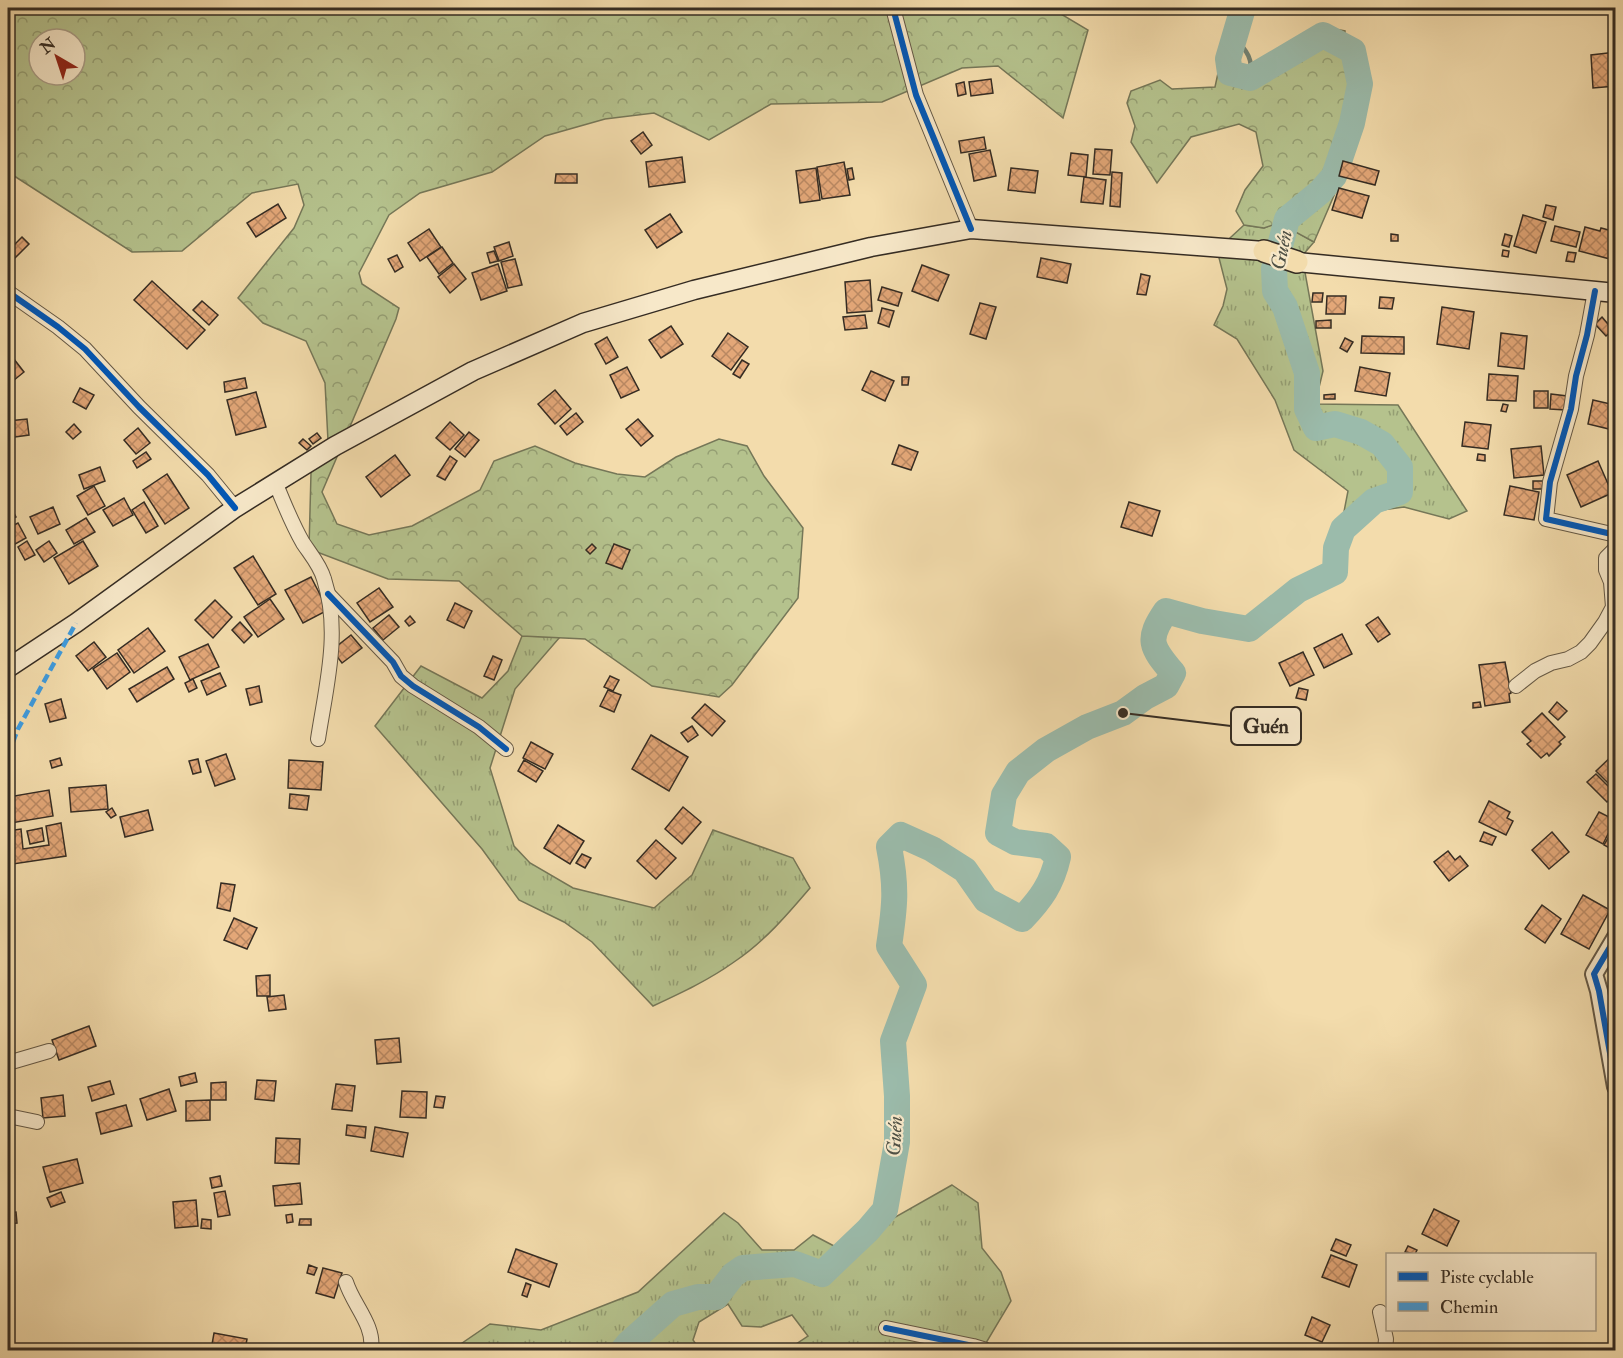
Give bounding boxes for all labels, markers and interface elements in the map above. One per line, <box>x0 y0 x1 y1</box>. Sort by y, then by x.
north arrow <box>27 27 87 87</box>
text: N <box>36 33 61 59</box>
water label: Guén <box>1265 228 1298 272</box>
callout: Guén <box>1231 707 1301 745</box>
text: Guén <box>1243 714 1290 739</box>
water label: Guén <box>881 1115 908 1157</box>
legend <box>1386 1253 1596 1331</box>
text: Piste cyclable <box>1440 1266 1534 1289</box>
text: Chemin <box>1440 1296 1498 1319</box>

